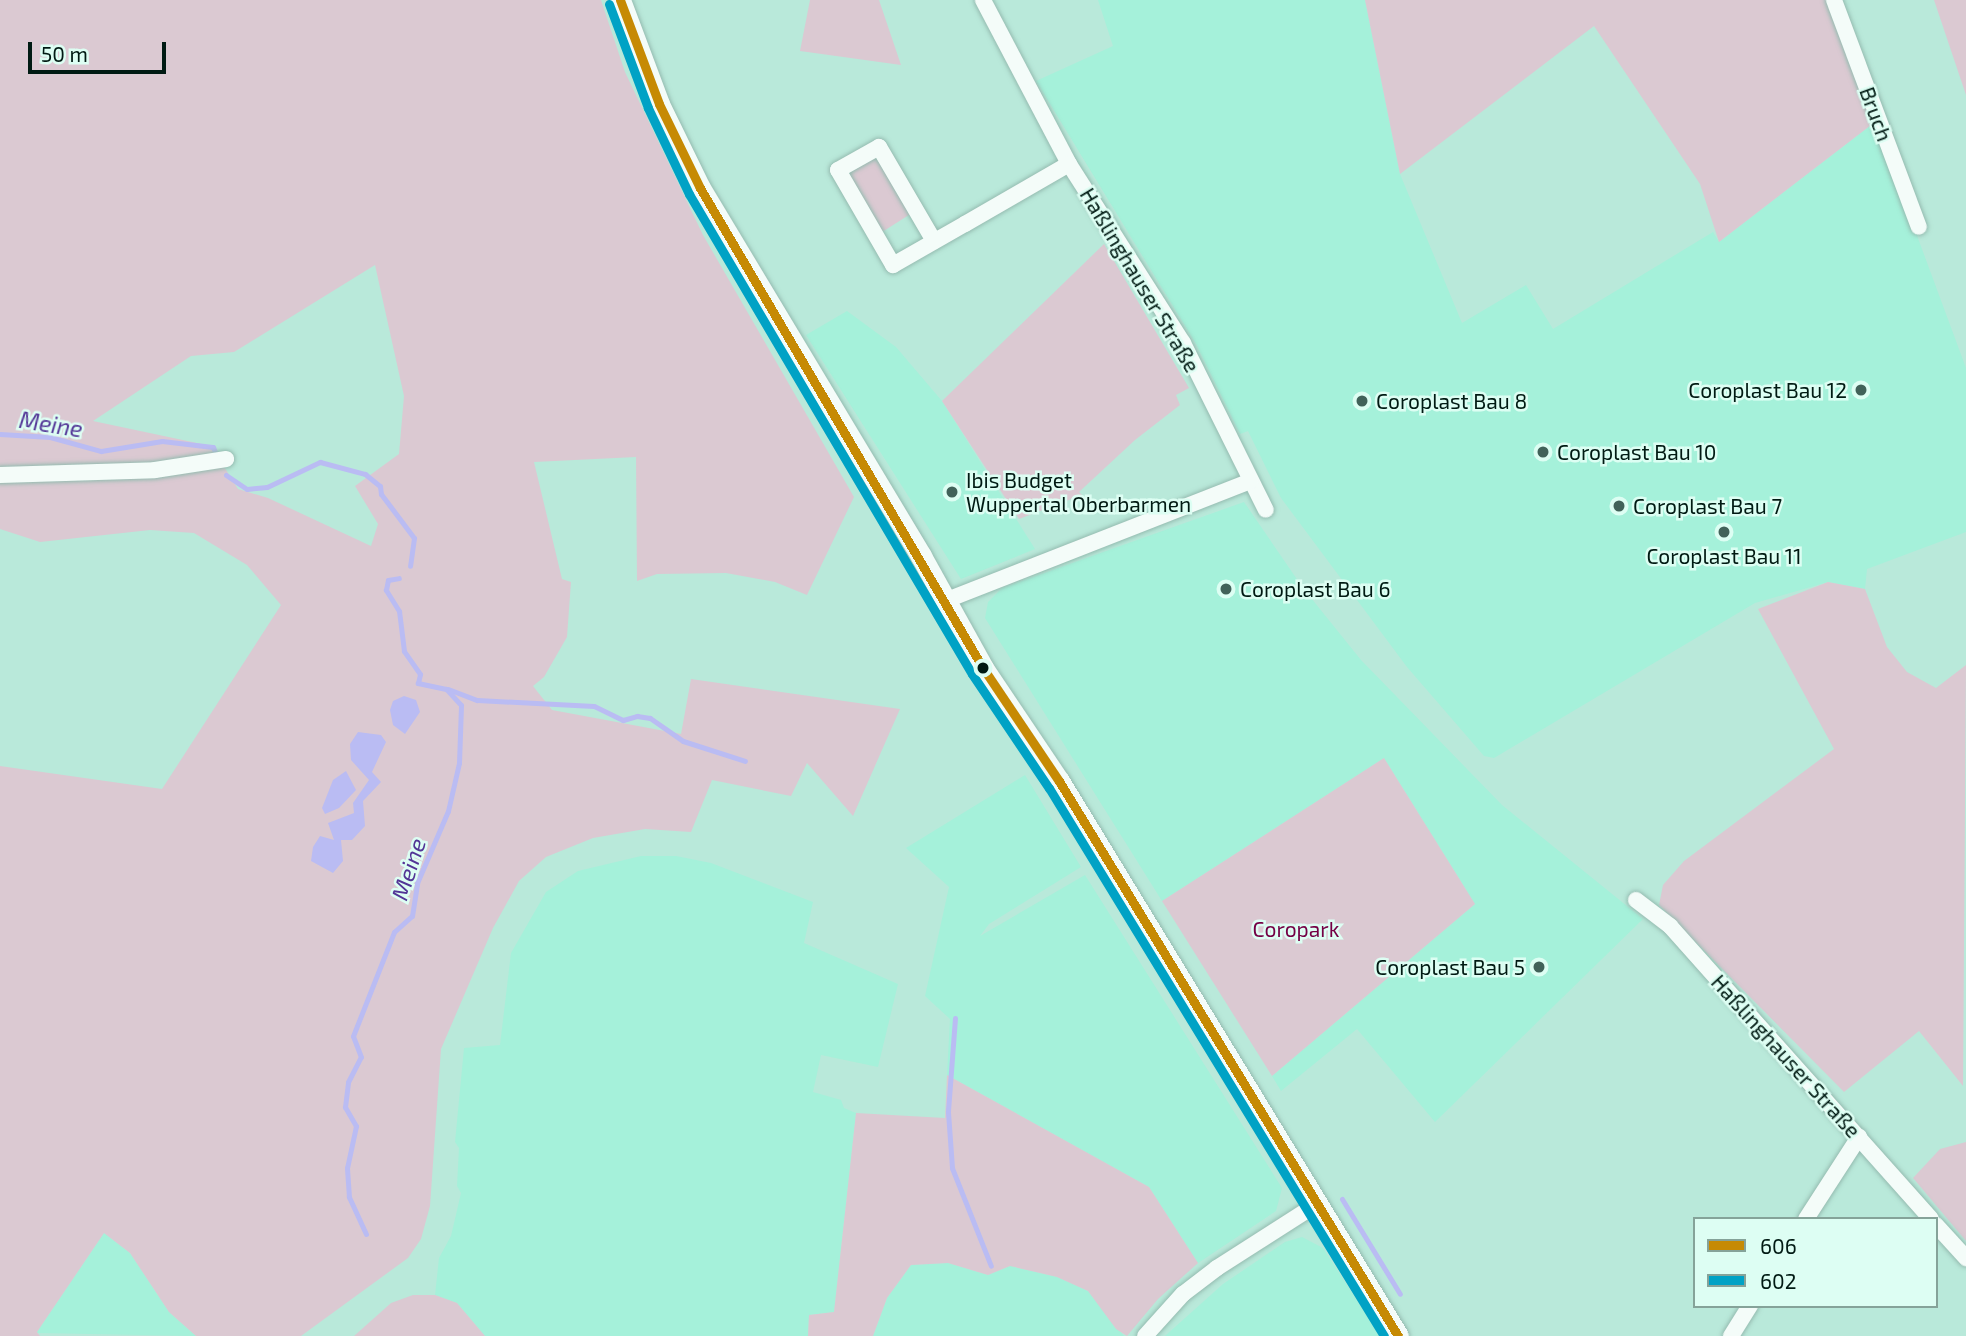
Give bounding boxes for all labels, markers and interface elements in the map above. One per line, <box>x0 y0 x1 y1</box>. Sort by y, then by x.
scale bar <box>32 28 170 72</box>
text: 50 m <box>41 41 88 66</box>
street label: Bruch <box>1855 83 1897 145</box>
street label: Haßlinghauser Straße <box>1075 183 1205 377</box>
place label: Coroplast Bau 12 <box>1688 377 1847 403</box>
marker: Coroplast Bau 12 <box>1853 382 1869 398</box>
place label: Coroplast Bau 8 <box>1376 388 1527 414</box>
marker: Coroplast Bau 8 <box>1354 393 1370 409</box>
water label: Meine <box>17 405 85 443</box>
place label: Coroplast Bau 10 <box>1557 439 1716 465</box>
marker: Coroplast Bau 10 <box>1535 444 1551 460</box>
place label: Ibis Budget Wuppertal Oberbarmen <box>966 467 1192 517</box>
marker: Ibis Budget Wuppertal Oberbarmen <box>944 484 960 500</box>
place label: Coroplast Bau 7 <box>1633 493 1782 519</box>
marker: Coroplast Bau 7 <box>1611 498 1627 514</box>
marker: Coroplast Bau 11 <box>1716 524 1732 540</box>
place label: Coroplast Bau 11 <box>1646 543 1802 569</box>
place label: Coroplast Bau 6 <box>1240 576 1390 602</box>
marker: Coroplast Bau 6 <box>1218 581 1234 597</box>
unlabelled marker <box>976 661 990 675</box>
water label: Meine <box>385 834 431 904</box>
park label: Coropark <box>1253 916 1339 942</box>
place label: Coroplast Bau 5 <box>1375 954 1525 980</box>
marker: Coroplast Bau 5 <box>1531 959 1547 975</box>
street label: Haßlinghauser Straße <box>1706 969 1866 1143</box>
legend <box>1693 1217 1938 1308</box>
text: 606 <box>1760 1233 1797 1258</box>
text: 602 <box>1760 1268 1796 1293</box>

